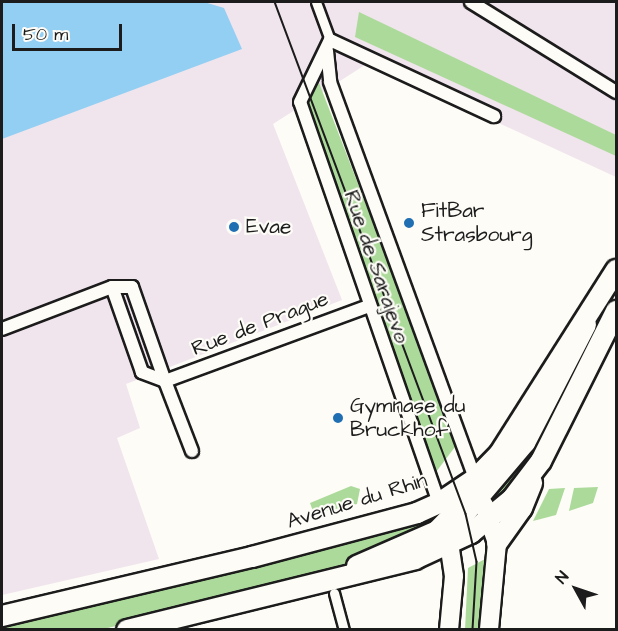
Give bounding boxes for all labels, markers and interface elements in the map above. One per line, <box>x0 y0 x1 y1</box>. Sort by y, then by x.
scale bar <box>15 12 124 50</box>
text: 50 m <box>23 22 68 47</box>
street label: Rue de Sarajevo <box>338 187 414 347</box>
place label: FitBar Strasbourg <box>421 198 532 248</box>
place label: Evae <box>246 214 291 240</box>
marker: FitBar Strasbourg <box>402 216 416 230</box>
marker: Evae <box>227 220 241 234</box>
street label: Rue de Prague <box>188 286 332 362</box>
place label: Gymnase du Bruckhof <box>350 393 465 443</box>
marker: Gymnase du Bruckhof <box>331 411 345 425</box>
street label: Avenue du Rhin <box>284 468 430 534</box>
north arrow <box>546 559 606 619</box>
text: N <box>551 567 574 588</box>

